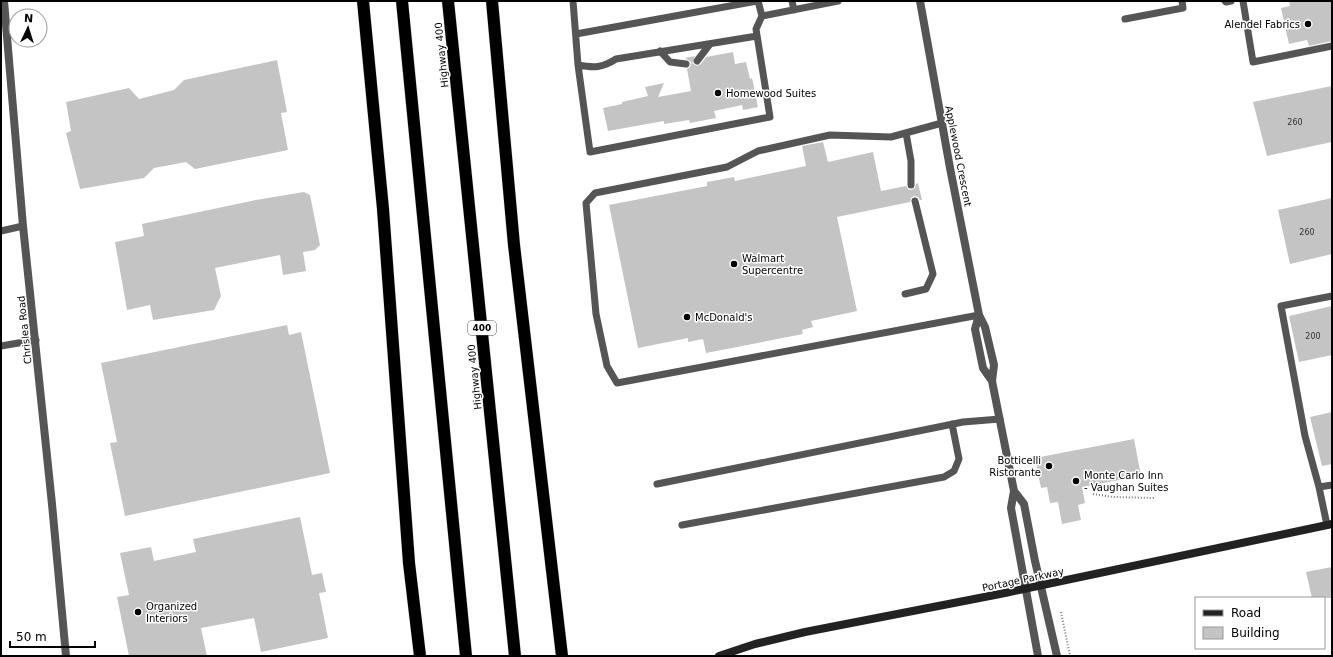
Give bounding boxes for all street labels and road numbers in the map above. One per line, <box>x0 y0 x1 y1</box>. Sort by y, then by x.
street label: Highway 400 <box>433 22 450 88</box>
street label: Applewood Crescent <box>943 105 974 208</box>
street label: Chrislea Road <box>15 295 34 365</box>
road number: 400 <box>468 321 496 335</box>
street label: Highway 400 <box>466 344 483 410</box>
street label: Portage Parkway <box>981 565 1065 594</box>

